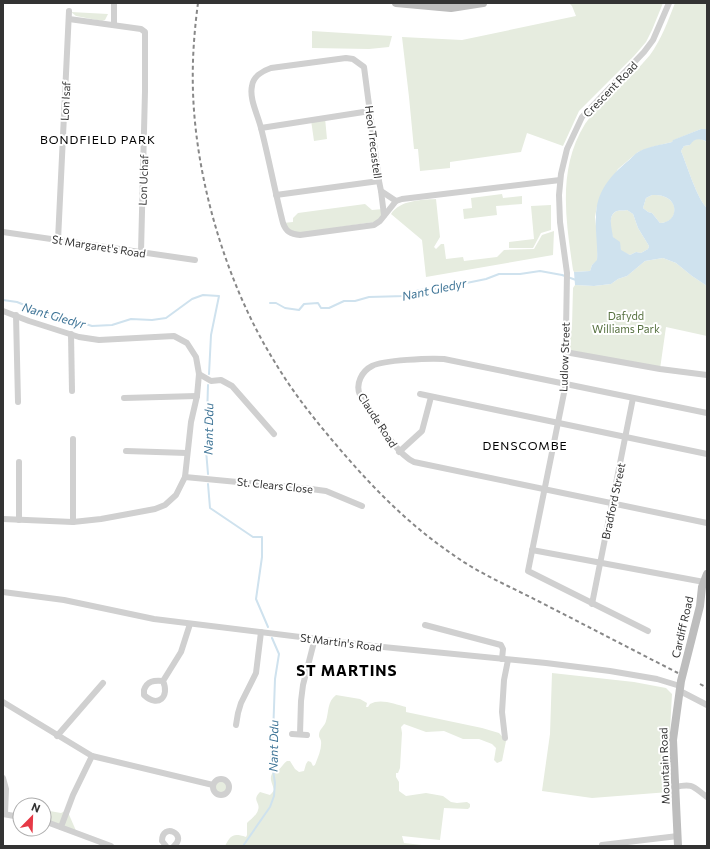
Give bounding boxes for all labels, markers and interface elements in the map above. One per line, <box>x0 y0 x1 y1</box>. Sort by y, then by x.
street label: Crescent Road <box>580 58 640 120</box>
street label: Lon Isaf <box>57 80 73 121</box>
street label: Heol Trecastell <box>363 105 385 179</box>
district label: BONDFIELD PARK <box>40 132 156 146</box>
street label: Lon Uchaf <box>136 154 150 206</box>
street label: St Margaret's Road <box>51 232 147 260</box>
water label: Nant Gledyr <box>400 275 469 303</box>
water label: Nant Gledyr <box>21 299 89 331</box>
park label: Dafydd Williams Park <box>592 309 660 335</box>
street label: Ludlow Street <box>556 321 572 392</box>
street label: Claude Road <box>356 390 400 450</box>
water label: Nant Ddu <box>201 403 215 455</box>
district label: DENSCOMBE <box>482 438 568 452</box>
street label: Bradford Street <box>599 461 628 540</box>
street label: St. Clears Close <box>236 475 314 495</box>
street label: Cardiff Road <box>669 595 695 659</box>
street label: St Martin's Road <box>299 631 383 653</box>
district label: ST MARTINS <box>296 661 398 679</box>
water label: Nant Ddu <box>266 720 280 772</box>
street label: Mountain Road <box>656 727 672 805</box>
north arrow <box>12 797 52 837</box>
text: N <box>30 800 42 815</box>

